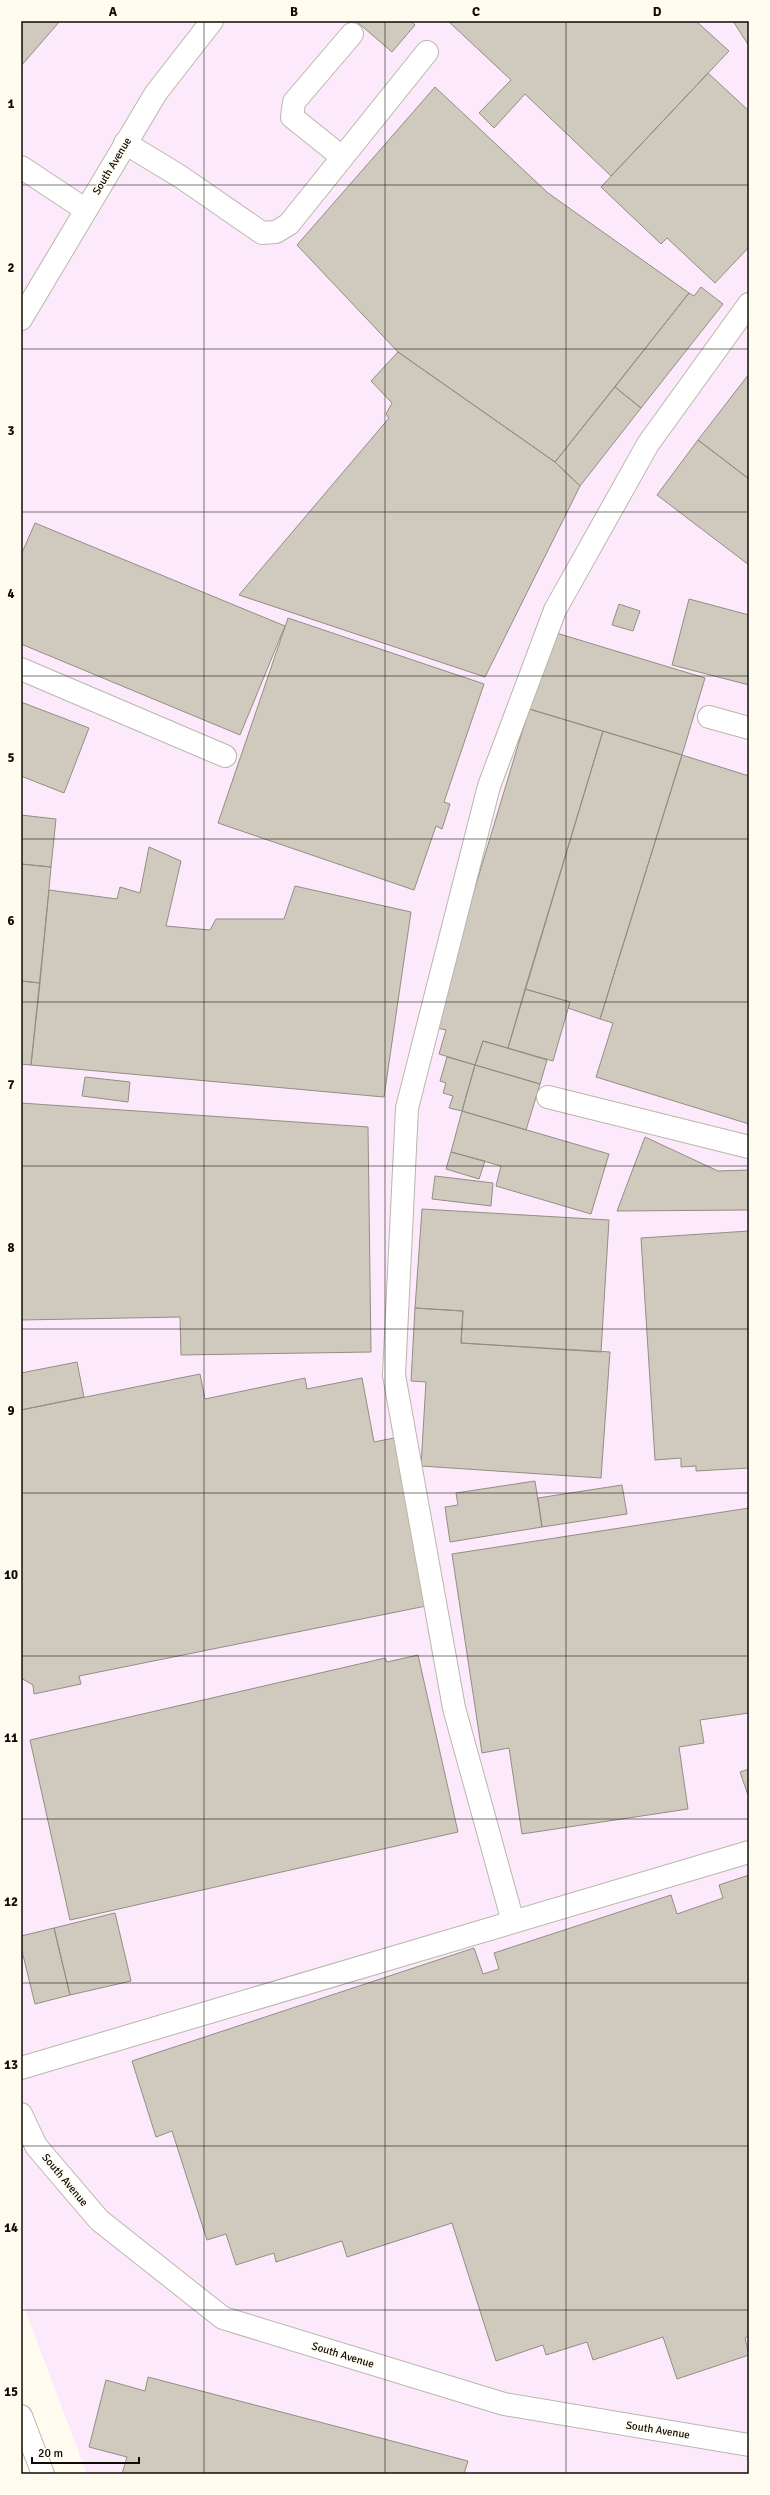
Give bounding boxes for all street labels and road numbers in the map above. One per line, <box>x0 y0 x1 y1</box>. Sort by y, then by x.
street label: South Avenue <box>90 135 134 197</box>
street label: South Avenue <box>39 2151 91 2209</box>
street label: South Avenue <box>310 2339 376 2371</box>
street label: South Avenue <box>625 2419 691 2441</box>

